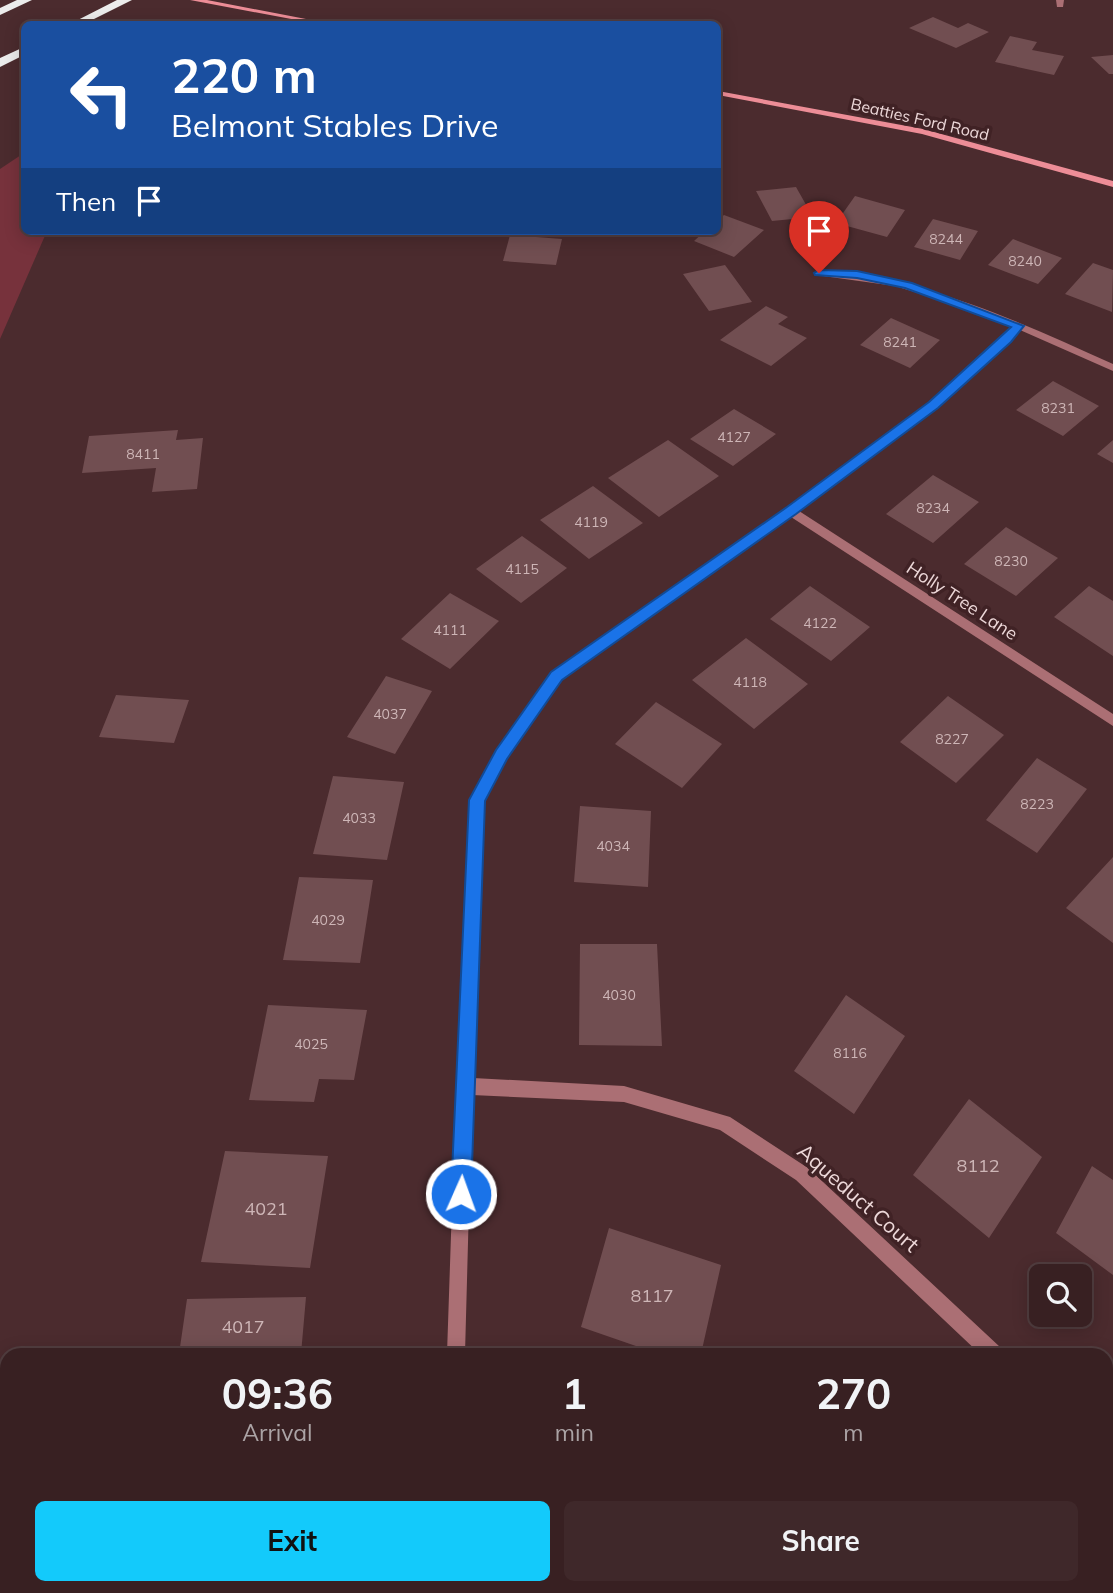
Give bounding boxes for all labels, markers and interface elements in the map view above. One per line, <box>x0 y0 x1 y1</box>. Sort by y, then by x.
text: 220 m <box>171 44 317 105</box>
icon: left <box>56 49 147 140</box>
street label: Beatties Ford Road <box>849 93 991 145</box>
text: Belmont Stables Drive <box>171 105 498 145</box>
icon: arrive <box>130 182 168 220</box>
text: Then <box>56 185 116 218</box>
pin <box>789 201 849 273</box>
icon: arrive <box>800 212 838 250</box>
house number: 8244 <box>929 230 963 248</box>
house number: 8240 <box>1008 252 1042 270</box>
house number: 8241 <box>883 333 917 351</box>
house number: 8231 <box>1041 399 1075 417</box>
house number: 4127 <box>717 428 751 446</box>
house number: 8411 <box>126 445 160 463</box>
house number: 8234 <box>916 499 950 517</box>
house number: 4119 <box>574 513 608 531</box>
house number: 8230 <box>994 552 1028 570</box>
street label: Holly Tree Lane <box>902 556 1022 645</box>
house number: 4115 <box>505 560 539 578</box>
house number: 4122 <box>803 614 837 632</box>
house number: 4111 <box>433 621 467 639</box>
house number: 4118 <box>733 673 767 691</box>
house number: 4037 <box>373 705 407 723</box>
house number: 8227 <box>935 730 969 748</box>
house number: 8223 <box>1020 795 1054 813</box>
house number: 4033 <box>342 809 376 827</box>
house number: 4034 <box>596 837 630 855</box>
house number: 4029 <box>311 911 345 929</box>
house number: 4030 <box>602 986 636 1004</box>
house number: 4025 <box>294 1035 328 1053</box>
house number: 8116 <box>833 1044 867 1062</box>
street label: Aqueduct Court <box>793 1137 925 1257</box>
house number: 8112 <box>956 1154 1000 1177</box>
position arrow <box>424 1157 498 1231</box>
house number: 4021 <box>244 1197 288 1220</box>
map controls <box>1029 1264 1092 1327</box>
button: search <box>1029 1264 1092 1327</box>
house number: 8117 <box>630 1284 674 1307</box>
house number: 4017 <box>221 1315 265 1338</box>
text: 09:36 <box>222 1367 333 1420</box>
text: 1 <box>562 1367 587 1420</box>
text: 270 <box>816 1367 891 1420</box>
text: Arrival <box>242 1418 313 1447</box>
text: min <box>555 1418 594 1447</box>
text: m <box>843 1418 864 1447</box>
button: Exit <box>35 1501 550 1581</box>
button: Share <box>564 1501 1078 1581</box>

